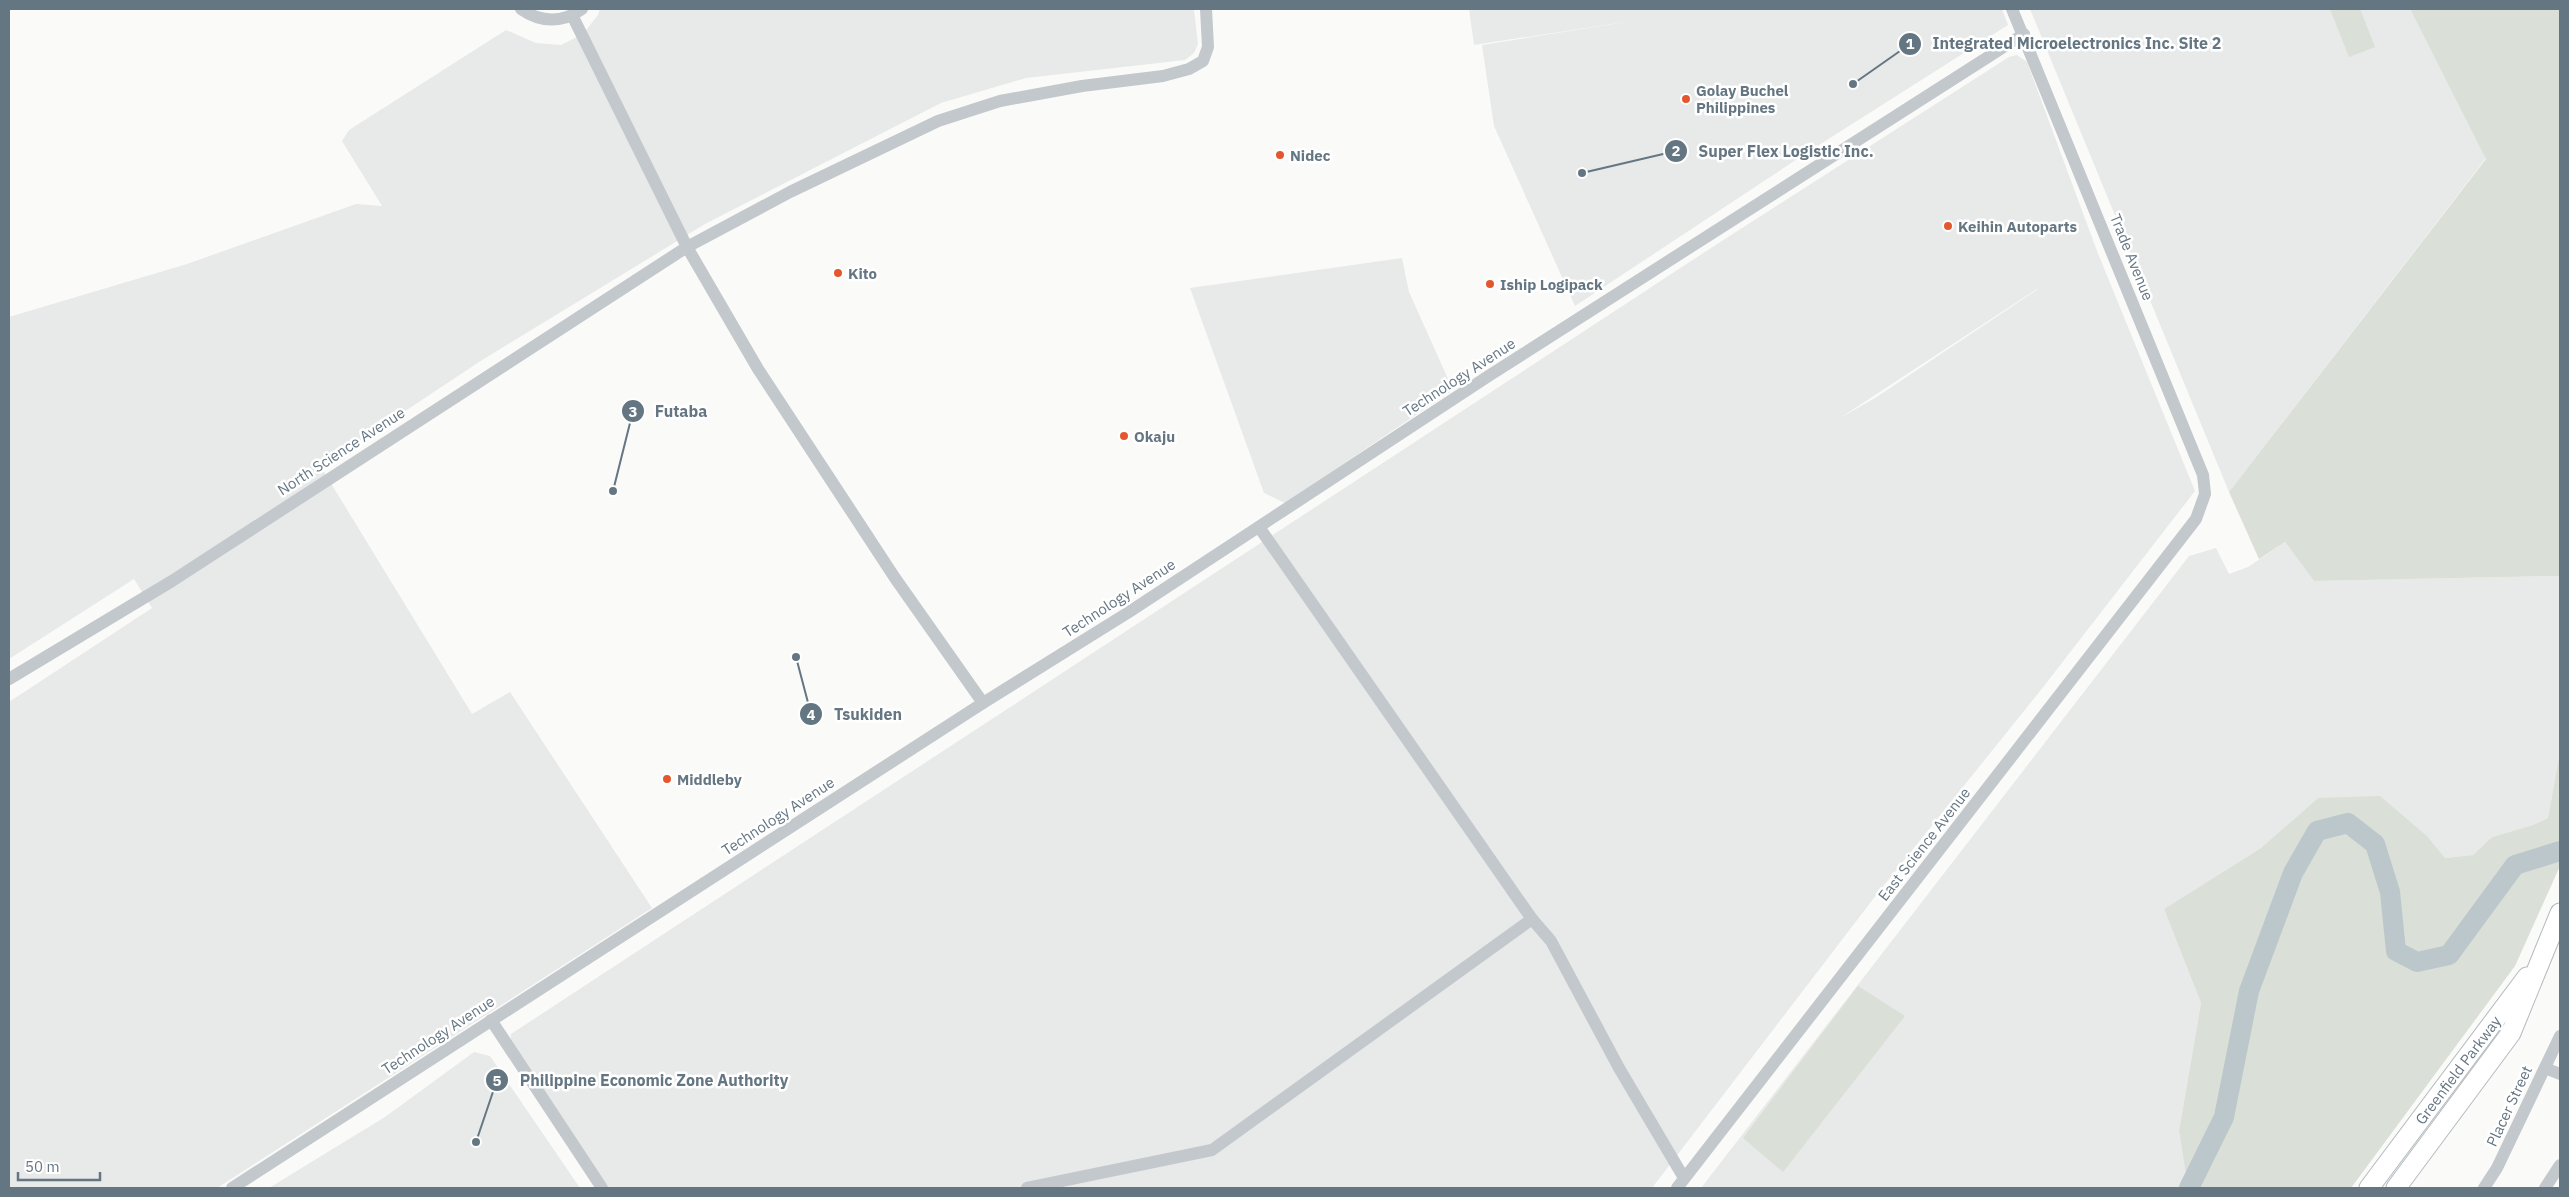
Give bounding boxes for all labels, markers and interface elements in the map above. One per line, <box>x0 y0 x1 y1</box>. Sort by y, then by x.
callout: Integrated Microelectronics Inc. Site 2 <box>1898 28 2231 59</box>
text: Integrated Microelectronics Inc. Site 2 <box>1933 33 2221 53</box>
text: 1 <box>1905 34 1915 53</box>
place label: Golay Buchel Philippines <box>1696 81 1789 117</box>
marker: Golay Buchel Philippines <box>1680 93 1692 105</box>
callout: Super Flex Logistic Inc. <box>1664 136 1884 167</box>
text: 2 <box>1671 141 1681 160</box>
text: Super Flex Logistic Inc. <box>1698 141 1874 161</box>
place label: Nidec <box>1290 146 1331 165</box>
marker: Nidec <box>1274 149 1286 161</box>
street label: Trade Avenue <box>2106 211 2158 303</box>
place label: Keihin Autoparts <box>1958 217 2077 236</box>
marker: Keihin Autoparts <box>1942 220 1954 232</box>
place label: Kito <box>848 264 877 283</box>
marker: Kito <box>832 267 844 279</box>
place label: Iship Logipack <box>1500 275 1603 294</box>
marker: Iship Logipack <box>1484 278 1496 290</box>
street label: Technology Avenue <box>1399 334 1519 420</box>
callout: Futaba <box>620 396 718 427</box>
text: Futaba <box>655 401 707 421</box>
text: 3 <box>628 402 638 421</box>
street label: North Science Avenue <box>274 403 408 499</box>
place label: Okaju <box>1134 427 1175 446</box>
marker: Okaju <box>1118 430 1130 442</box>
street label: Technology Avenue <box>1059 555 1179 641</box>
callout: Tsukiden <box>799 699 912 730</box>
text: Tsukiden <box>834 704 902 724</box>
text: 4 <box>806 705 816 724</box>
place label: Middleby <box>677 770 742 789</box>
marker: Middleby <box>661 773 673 785</box>
street label: Technology Avenue <box>718 773 838 859</box>
street label: East Science Avenue <box>1874 783 1974 905</box>
street label: Technology Avenue <box>378 992 498 1078</box>
street label: Greenfield Parkway <box>2411 1012 2505 1128</box>
street label: Placer Street <box>2482 1063 2536 1149</box>
callout: Philippine Economic Zone Authority <box>485 1065 798 1096</box>
text: Philippine Economic Zone Authority <box>520 1070 789 1090</box>
text: 5 <box>492 1071 502 1090</box>
scale bar <box>18 1150 100 1182</box>
text: 50 m <box>25 1157 60 1176</box>

